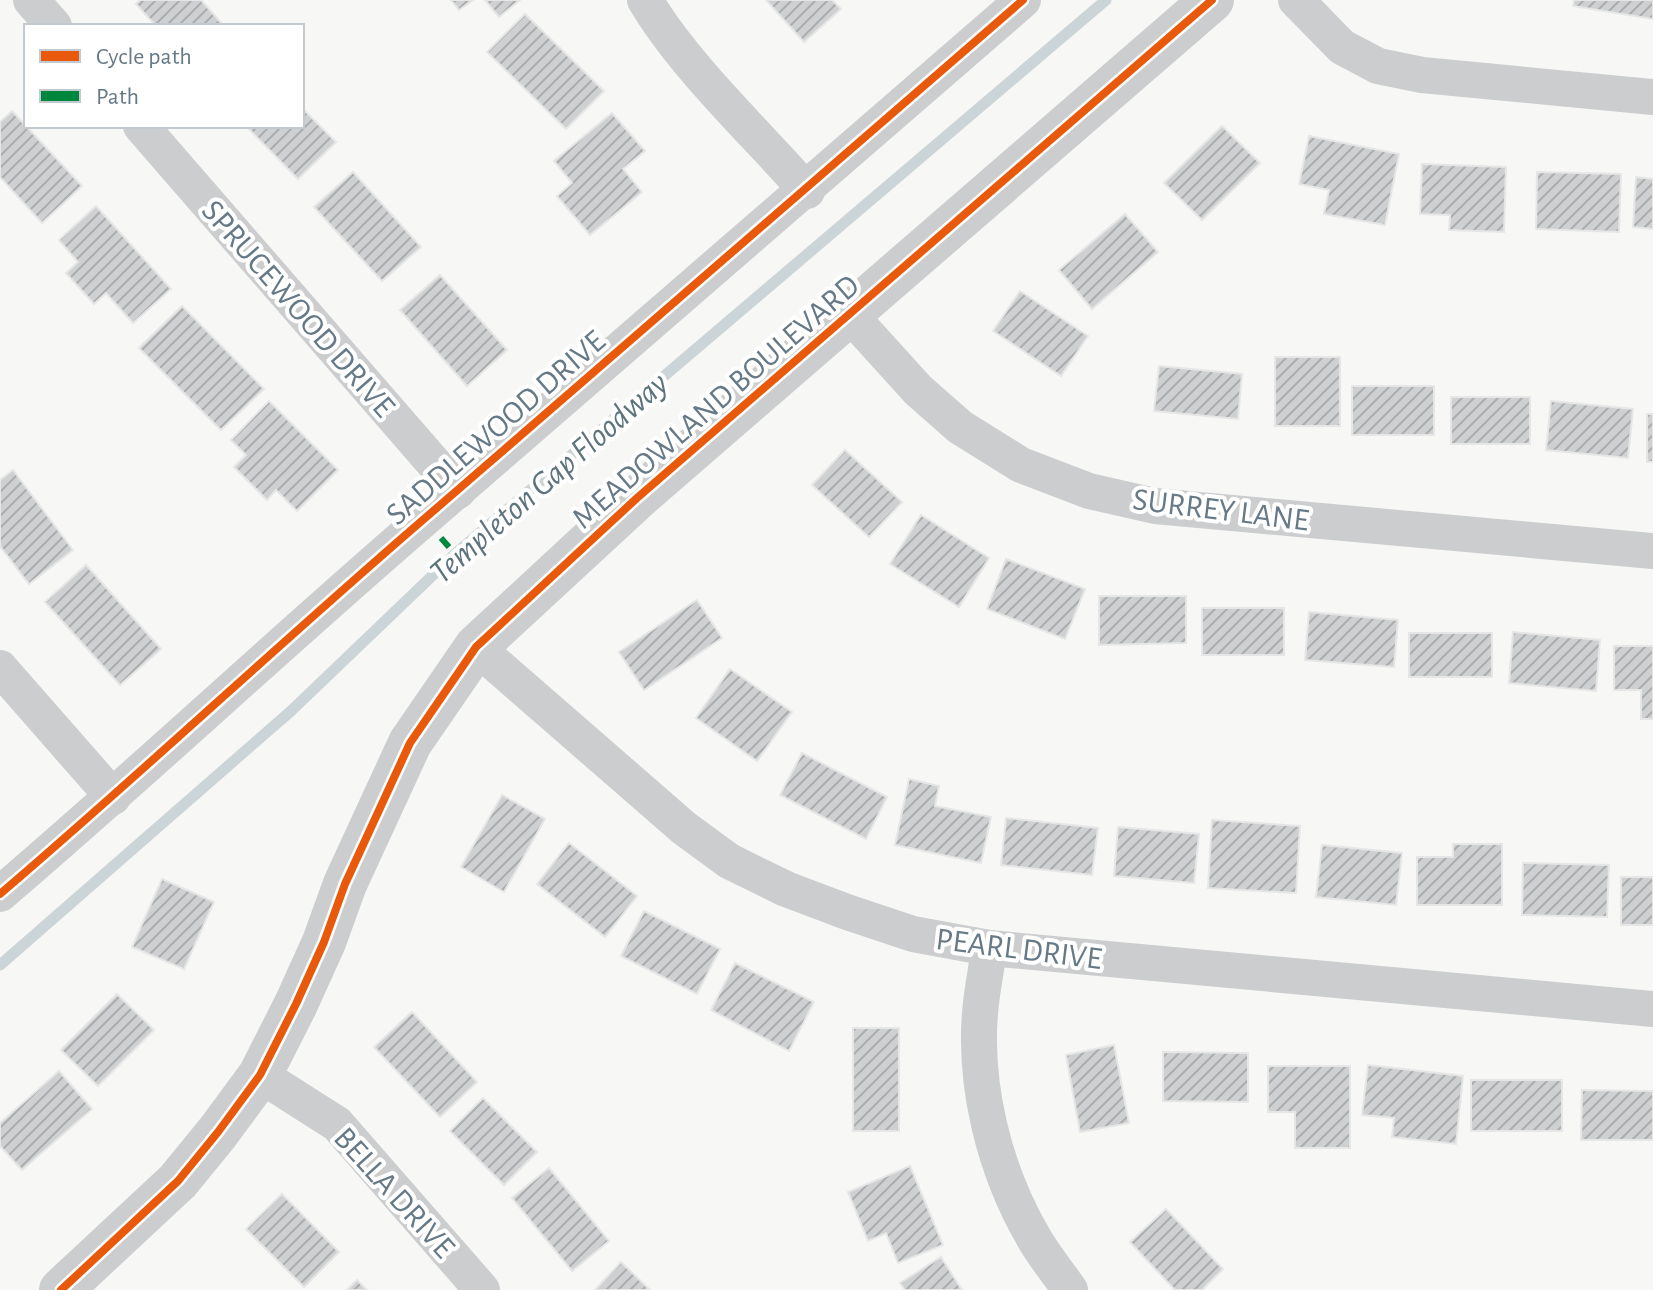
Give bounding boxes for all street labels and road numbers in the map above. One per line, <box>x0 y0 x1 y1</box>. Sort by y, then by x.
street label: SPRUCEWOOD DRIVE <box>196 194 401 423</box>
street label: MEADOWLAND BOULEVARD <box>566 269 865 535</box>
street label: SADDLEWOOD DRIVE <box>380 324 611 531</box>
street label: SURREY LANE <box>1131 483 1311 537</box>
street label: PEARL DRIVE <box>934 923 1104 975</box>
street label: BELLA DRIVE <box>328 1121 461 1264</box>

